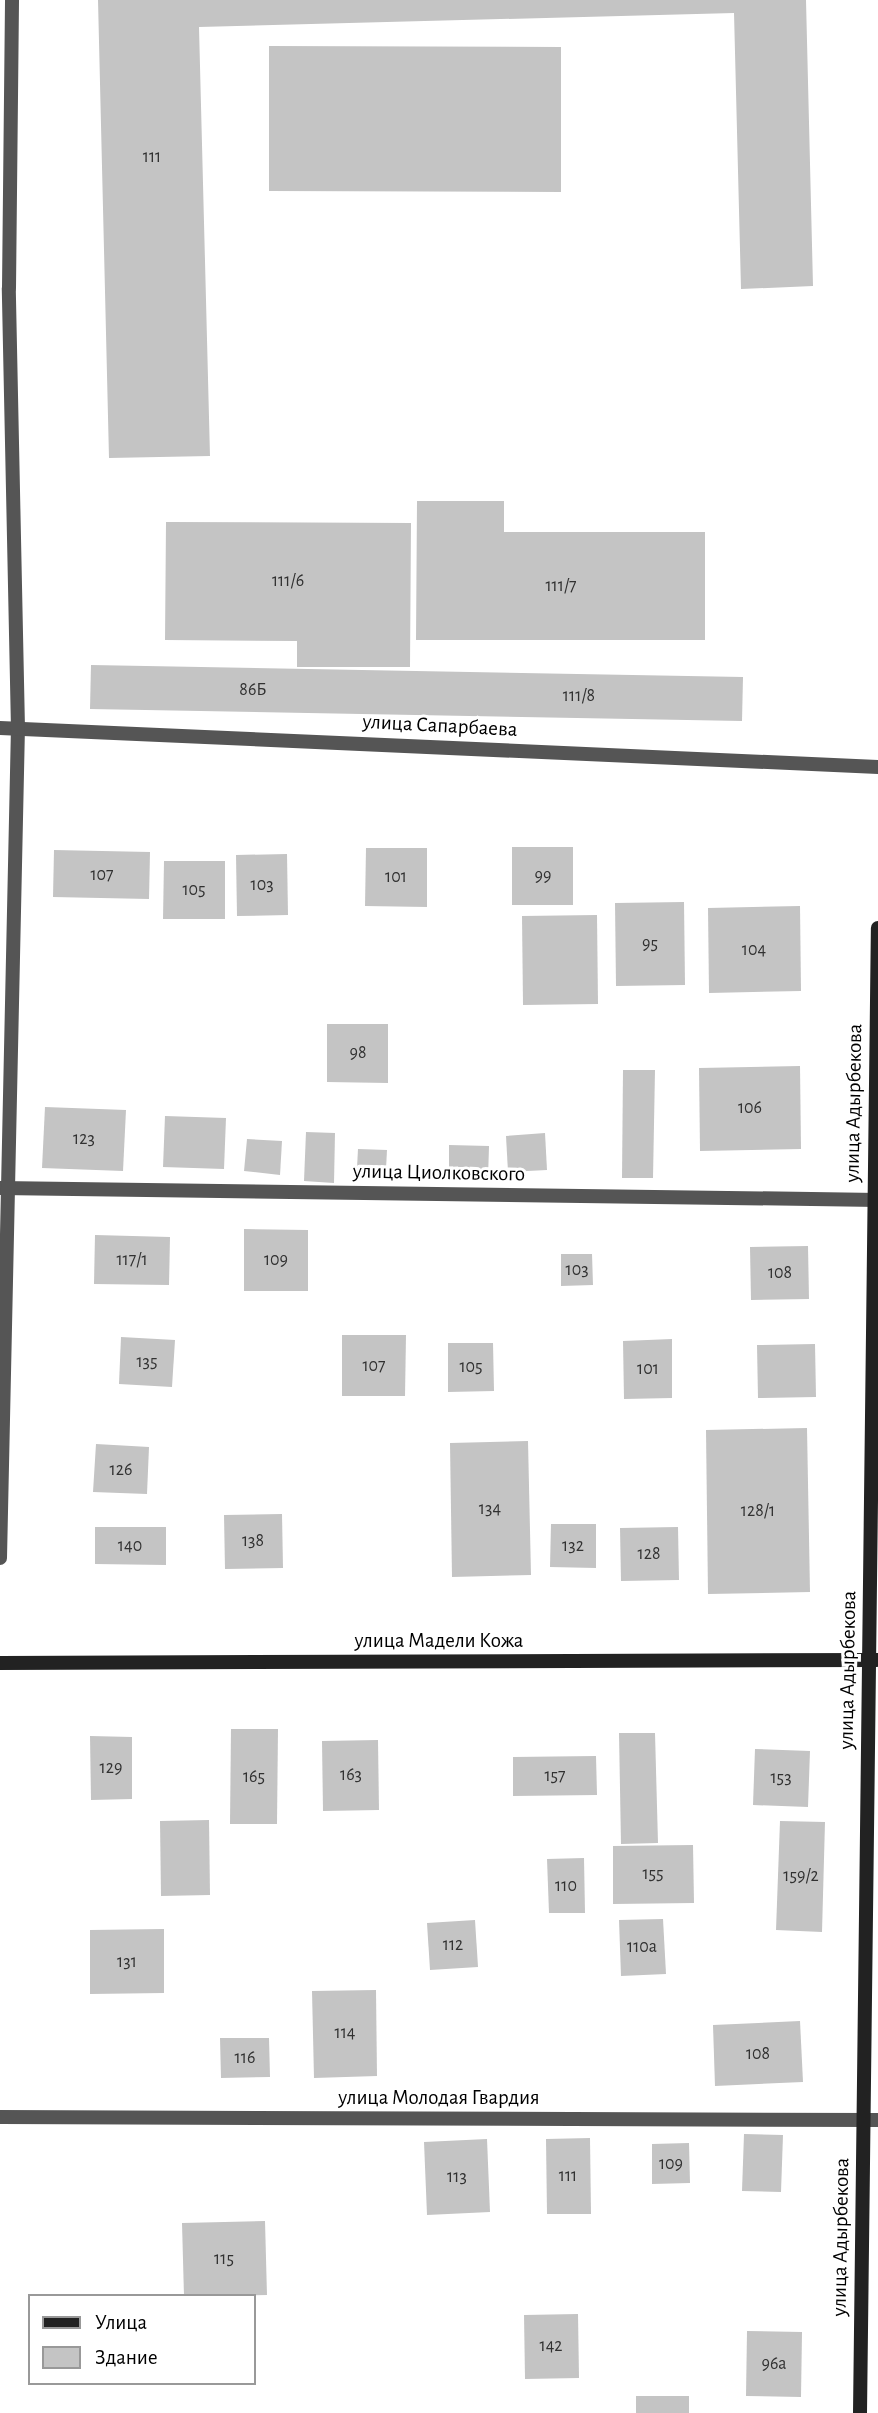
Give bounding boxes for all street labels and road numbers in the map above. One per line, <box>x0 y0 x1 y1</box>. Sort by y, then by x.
street label: улица Сапарбаева <box>362 709 518 743</box>
street label: улица Адырбекова <box>840 1024 868 1182</box>
street label: улица Циолковского <box>353 1159 525 1187</box>
street label: улица Адырбекова <box>834 1591 862 1749</box>
street label: улица Мадели Кожа <box>355 1628 523 1654</box>
street label: улица Молодая Гвардия <box>338 2085 540 2111</box>
street label: улица Адырбекова <box>827 2158 855 2316</box>

